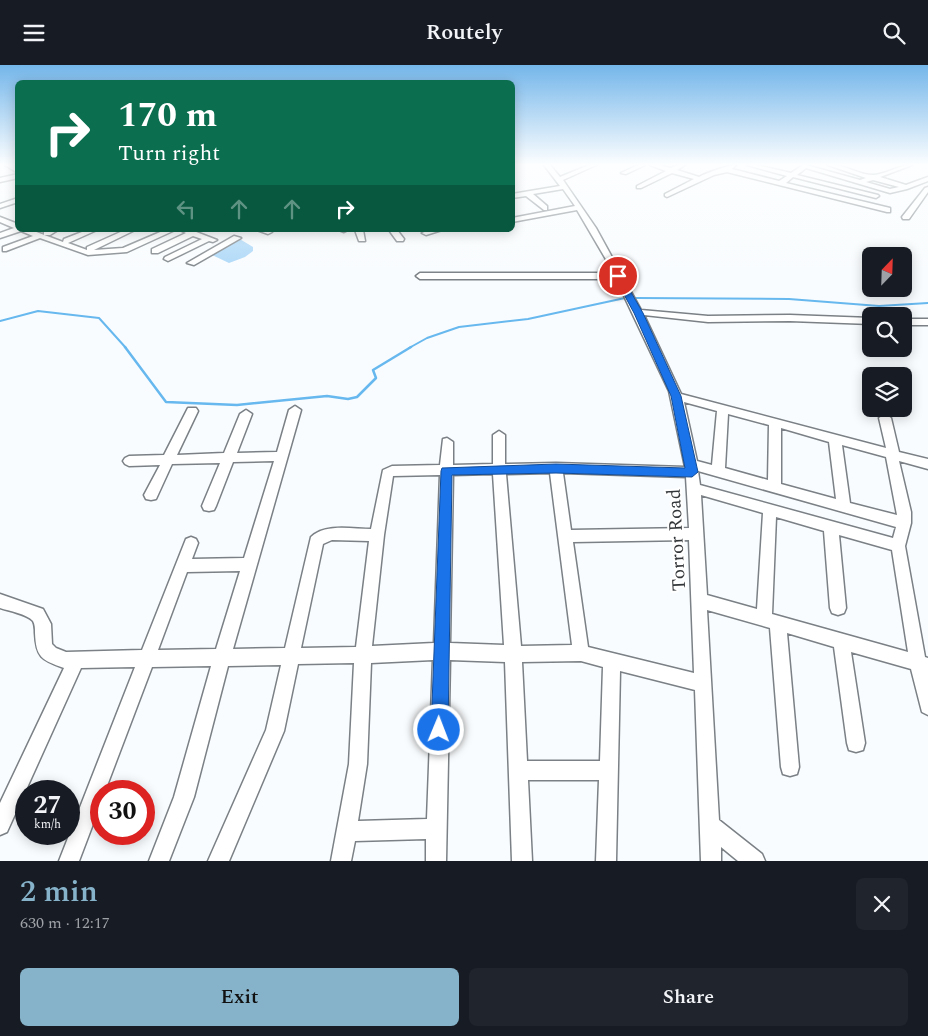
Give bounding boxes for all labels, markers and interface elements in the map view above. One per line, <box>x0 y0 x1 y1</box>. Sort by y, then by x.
text: Routely <box>426 16 502 49</box>
icon: menu <box>20 19 48 47</box>
icon: search <box>880 19 908 47</box>
text: 170 m <box>118 89 217 142</box>
icon: right <box>35 100 100 165</box>
text: Turn right <box>118 137 220 170</box>
icon: left <box>172 195 200 223</box>
icon: ahead <box>225 195 253 223</box>
icon: ahead <box>278 195 306 223</box>
icon: right <box>331 195 359 223</box>
north arrow <box>862 247 912 297</box>
map controls <box>862 247 912 417</box>
pin <box>597 255 639 297</box>
icon: arrive <box>604 262 632 290</box>
button: search <box>862 307 912 357</box>
button: layers <box>862 367 912 417</box>
street label: Torror Road <box>660 488 694 592</box>
position arrow <box>412 703 464 755</box>
speed limit sign: 30 <box>90 780 155 845</box>
text: 27 <box>33 787 62 825</box>
text: km/h <box>34 815 61 834</box>
text: 2 min <box>20 869 98 915</box>
button: close <box>856 878 908 930</box>
text: 630 m · 12:17 <box>20 911 110 935</box>
button: Exit <box>20 968 459 1026</box>
button: Share <box>469 968 908 1026</box>

